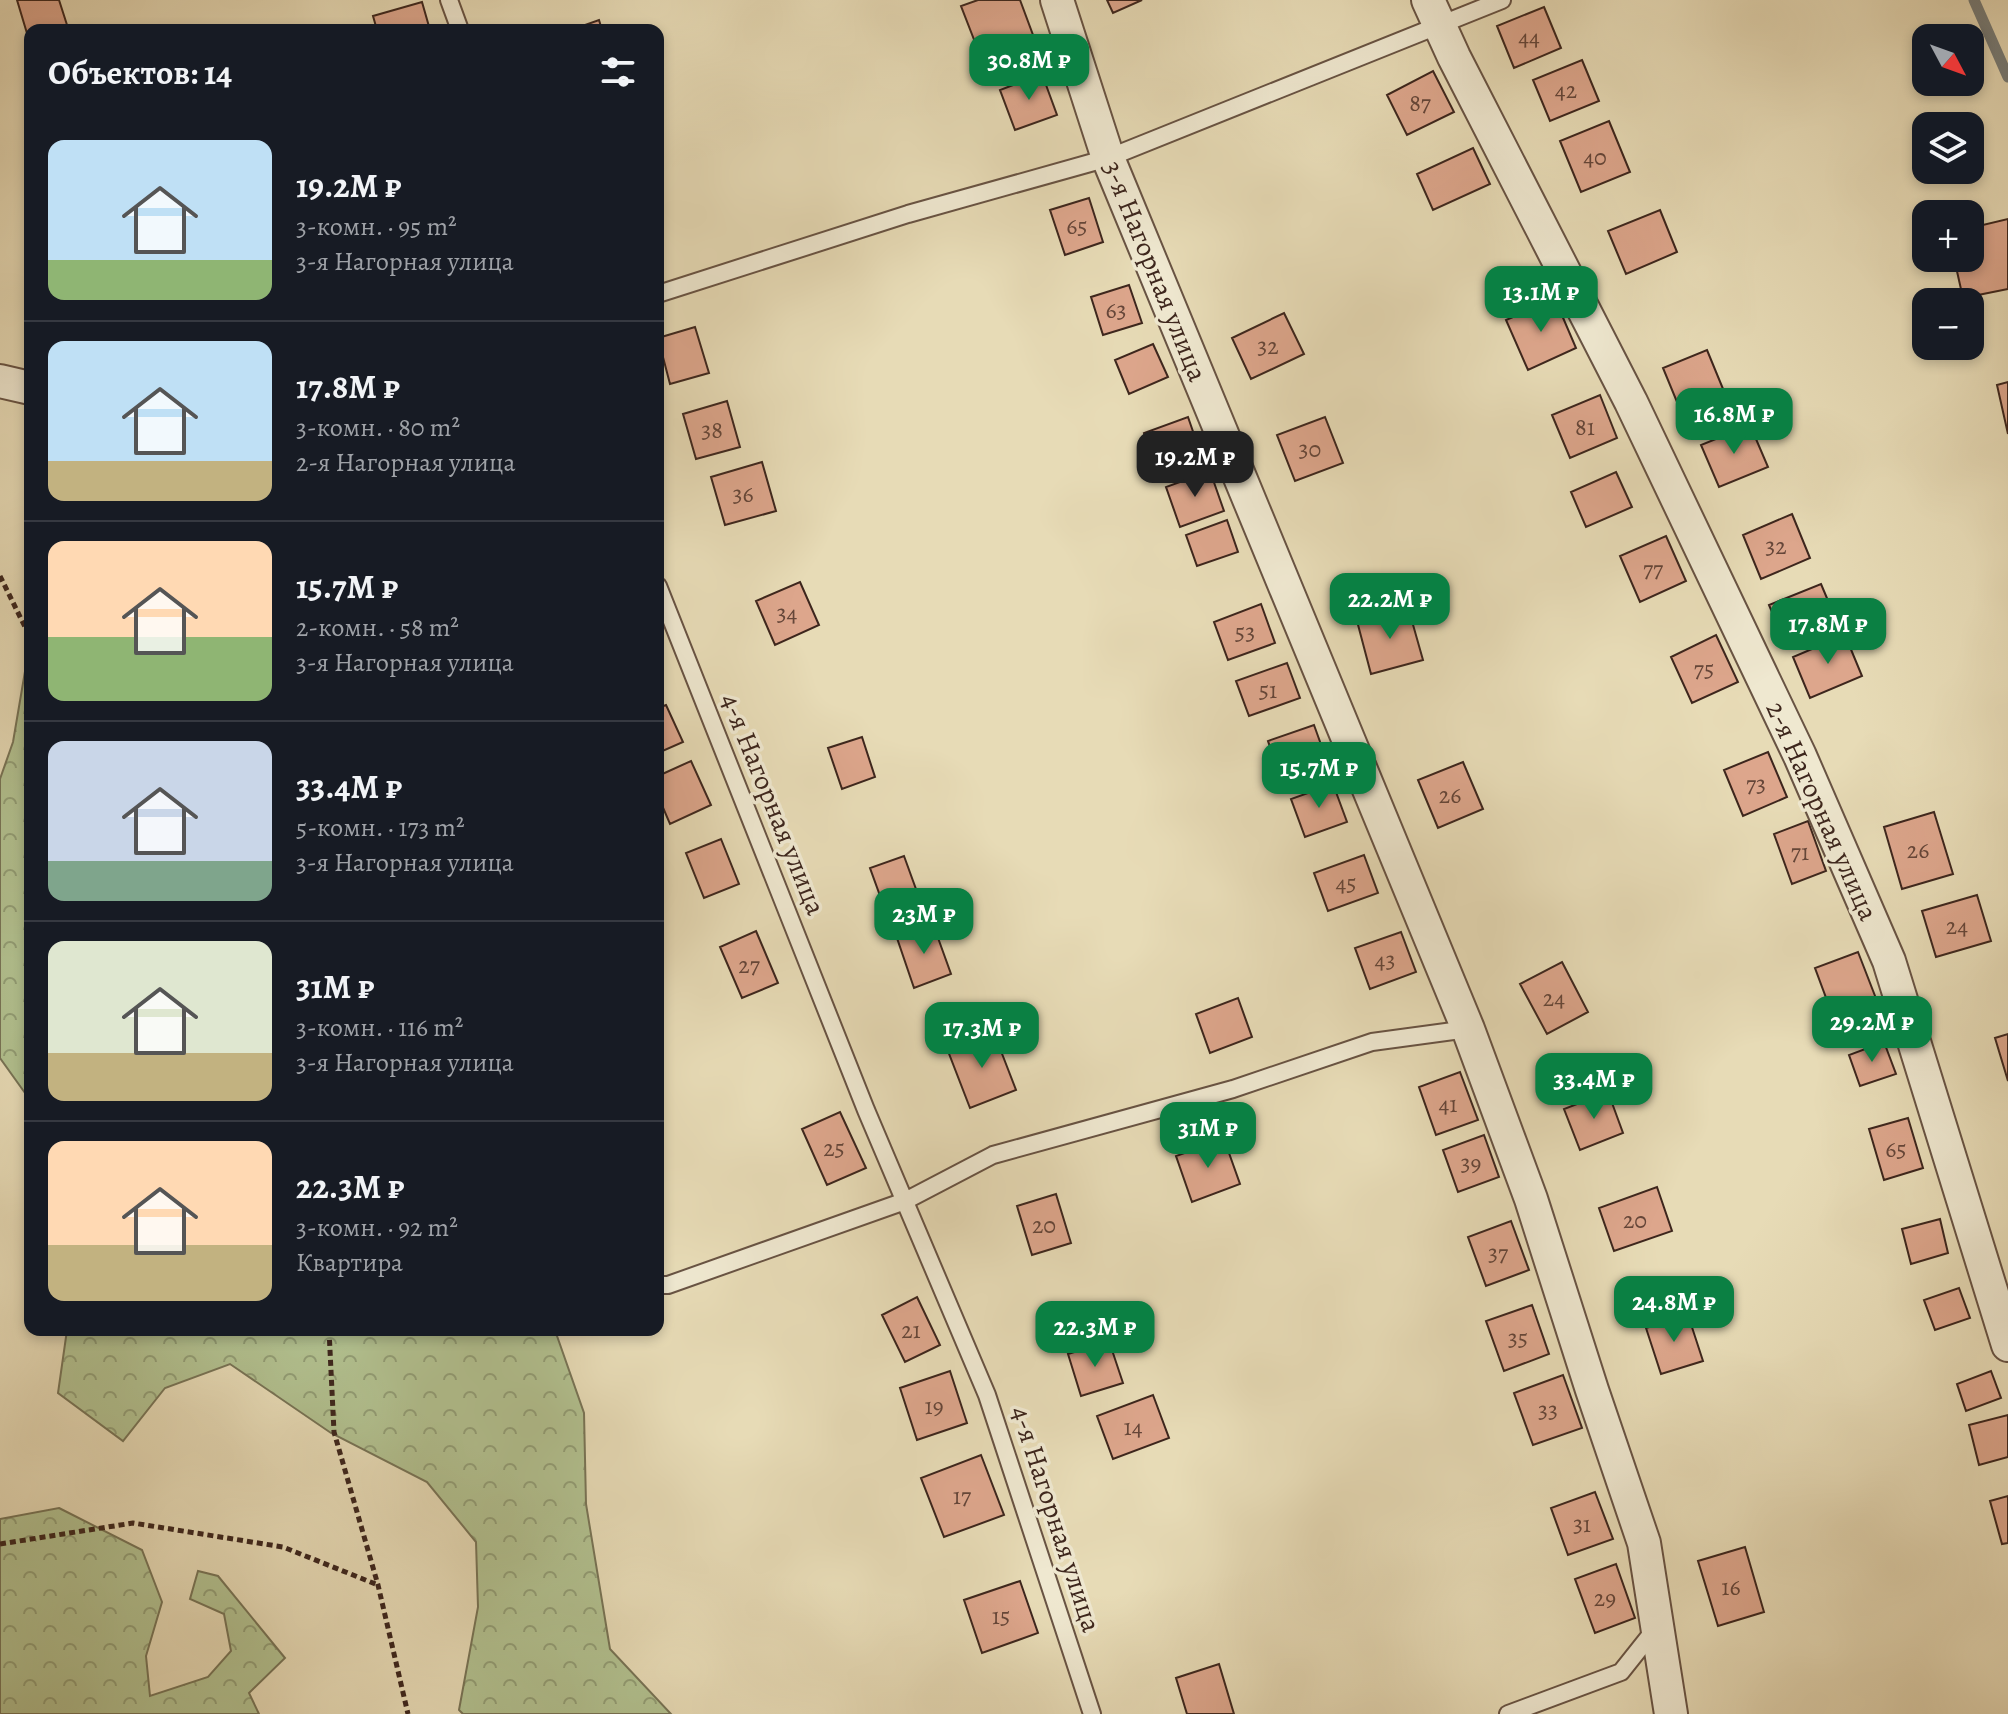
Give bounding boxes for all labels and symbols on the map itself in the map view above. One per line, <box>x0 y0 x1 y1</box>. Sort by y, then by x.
house number: 44 <box>1518 21 1540 53</box>
north arrow <box>1912 24 1984 96</box>
pin: 30.8M ₽ <box>955 34 1103 102</box>
house number: 42 <box>1555 74 1577 106</box>
house number: 87 <box>1409 87 1432 119</box>
house number: 40 <box>1583 141 1607 173</box>
street label: 3-я Нагорная улица <box>1093 155 1217 387</box>
house number: 65 <box>1066 210 1088 242</box>
pin: 13.1M ₽ <box>1467 266 1615 334</box>
house number: 63 <box>1105 294 1127 326</box>
house number: 32 <box>1257 330 1279 362</box>
pin: 16.8M ₽ <box>1660 388 1808 456</box>
house number: 81 <box>1575 411 1595 443</box>
house number: 38 <box>701 414 723 446</box>
pin: 19.2M ₽ <box>1121 431 1269 499</box>
house number: 30 <box>1299 433 1321 465</box>
house number: 36 <box>732 478 754 510</box>
house number: 32 <box>1765 530 1787 562</box>
house number: 77 <box>1643 553 1664 585</box>
pin: 22.2M ₽ <box>1316 573 1464 641</box>
house number: 34 <box>777 597 798 629</box>
pin: 17.8M ₽ <box>1754 598 1902 666</box>
house number: 53 <box>1235 616 1255 648</box>
house number: 75 <box>1694 653 1714 685</box>
house number: 51 <box>1259 674 1277 706</box>
street label: 4-я Нагорная улица <box>711 688 835 920</box>
street label: 2-я Нагорная улица <box>1757 695 1887 927</box>
pin: 15.7M ₽ <box>1245 742 1393 810</box>
house number: 73 <box>1746 768 1766 800</box>
house number: 26 <box>1439 779 1461 811</box>
house number: 26 <box>1907 834 1929 866</box>
house number: 71 <box>1791 836 1809 868</box>
house number: 45 <box>1335 867 1357 899</box>
pin: 23M ₽ <box>868 888 980 956</box>
house number: 24 <box>1946 910 1968 942</box>
house number: 43 <box>1375 944 1395 976</box>
house number: 27 <box>738 949 761 981</box>
house number: 24 <box>1543 982 1565 1014</box>
pin: 29.2M ₽ <box>1798 996 1946 1064</box>
pin: 17.3M ₽ <box>908 1002 1056 1070</box>
pin: 33.4M ₽ <box>1520 1053 1668 1121</box>
house number: 41 <box>1438 1088 1458 1120</box>
pin: 31M ₽ <box>1152 1102 1264 1170</box>
house number: 25 <box>823 1132 845 1164</box>
house number: 65 <box>1885 1133 1907 1165</box>
house number: 39 <box>1461 1147 1481 1179</box>
house number: 20 <box>1623 1204 1647 1236</box>
house number: 20 <box>1032 1209 1056 1241</box>
house number: 37 <box>1488 1237 1509 1269</box>
pin: 24.8M ₽ <box>1600 1276 1748 1344</box>
pin: 22.3M ₽ <box>1021 1301 1169 1369</box>
house number: 21 <box>901 1314 921 1346</box>
house number: 35 <box>1508 1322 1528 1354</box>
house number: 19 <box>924 1390 944 1422</box>
house number: 33 <box>1538 1394 1558 1426</box>
street label: 4-я Нагорная улица <box>1002 1401 1111 1637</box>
house number: 14 <box>1123 1411 1143 1443</box>
house number: 17 <box>953 1480 972 1512</box>
house number: 31 <box>1573 1508 1591 1540</box>
house number: 16 <box>1721 1571 1741 1603</box>
house number: 29 <box>1594 1582 1616 1614</box>
house number: 15 <box>992 1600 1010 1632</box>

